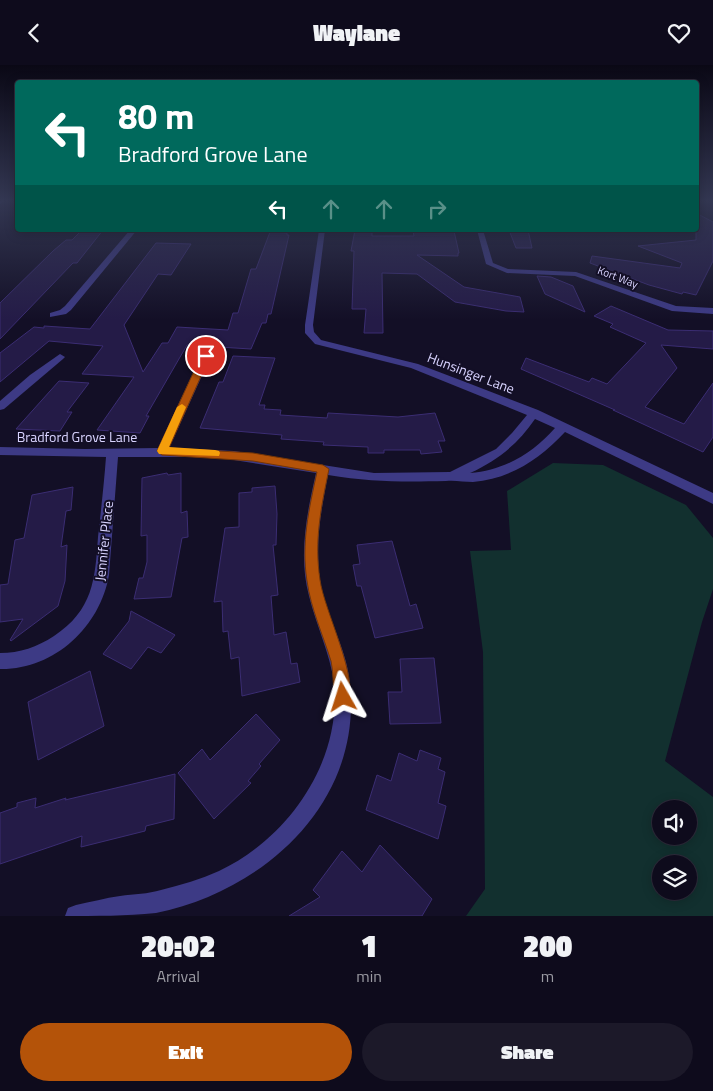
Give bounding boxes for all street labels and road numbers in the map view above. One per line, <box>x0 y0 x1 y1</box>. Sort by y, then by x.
street label: Kort Way <box>595 262 641 292</box>
street label: Hunsinger Lane <box>424 346 518 399</box>
street label: Bradford Grove Lane <box>17 426 137 447</box>
street label: Jennifer Place <box>89 500 118 582</box>

